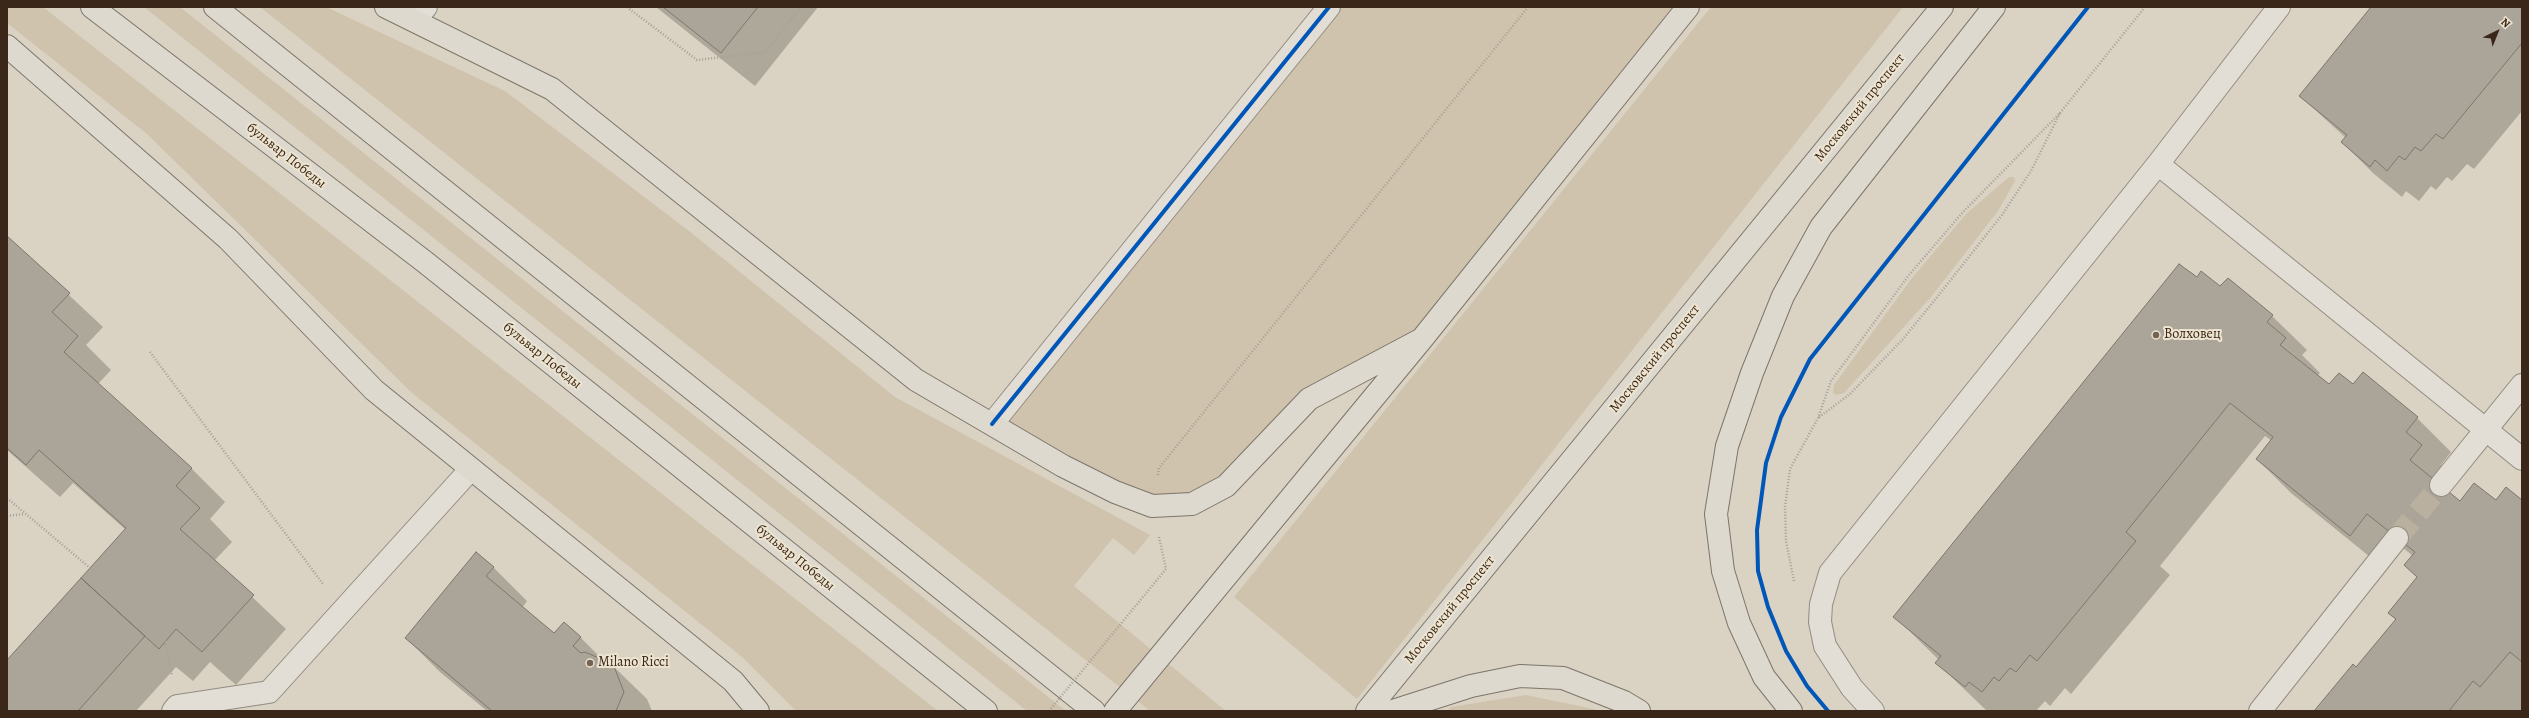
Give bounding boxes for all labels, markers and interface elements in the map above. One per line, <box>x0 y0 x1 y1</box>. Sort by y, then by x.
north arrow <box>2477 12 2517 52</box>
text: N <box>2497 15 2514 31</box>
street label: Московский проспект <box>1811 51 1909 165</box>
street label: бульвар Победы <box>243 120 329 192</box>
street label: Московский проспект <box>1606 302 1704 416</box>
street label: бульвар Победы <box>499 319 585 393</box>
place label: Волховец <box>2164 327 2221 343</box>
marker: Волховец <box>2151 330 2161 340</box>
street label: бульвар Победы <box>752 521 838 595</box>
street label: Московский проспект <box>1401 553 1499 667</box>
place label: Milano Ricci <box>598 655 669 671</box>
marker: Milano Ricci <box>585 658 595 668</box>

